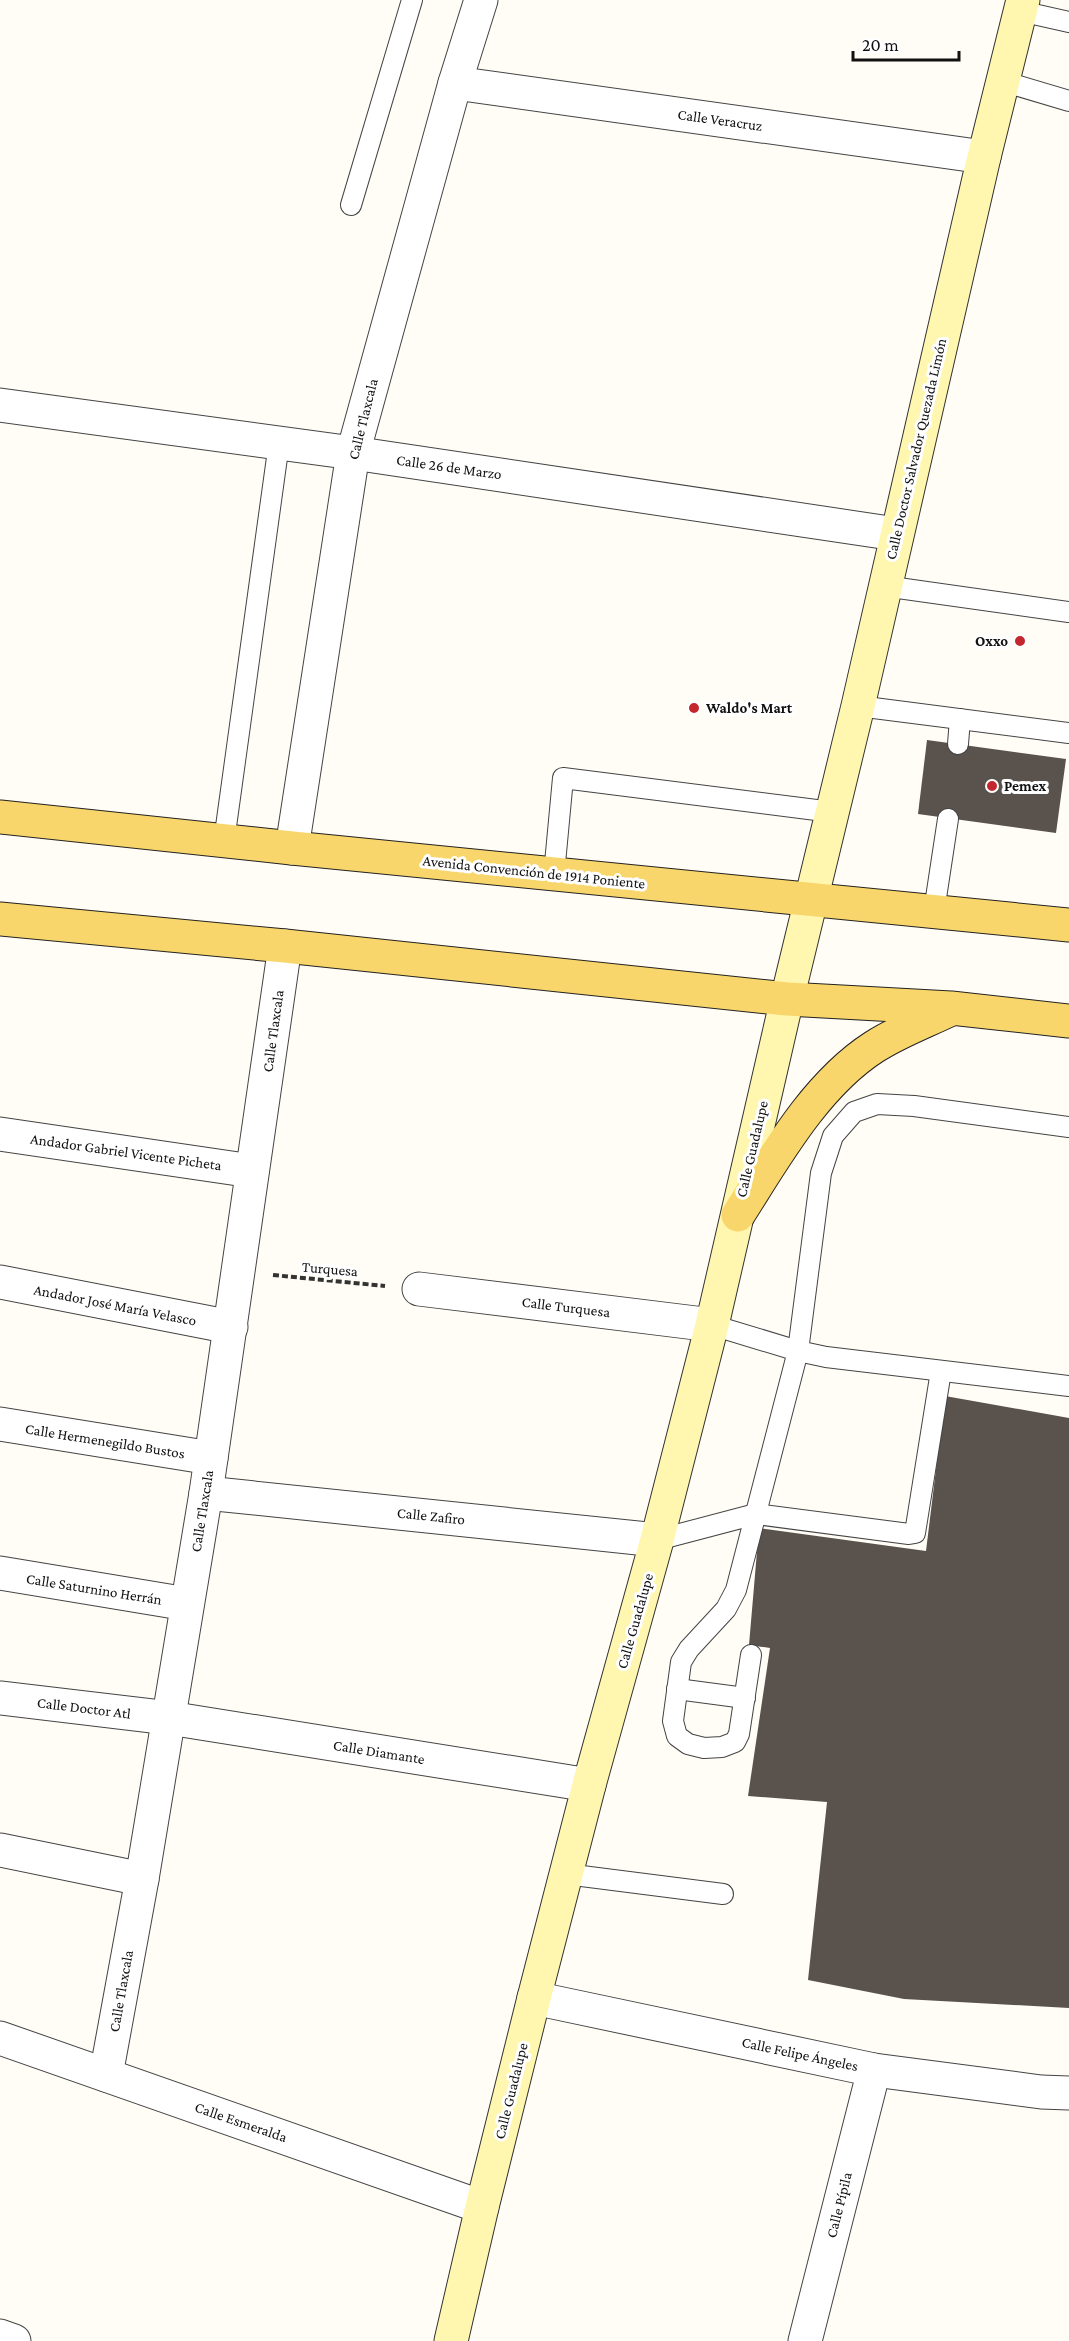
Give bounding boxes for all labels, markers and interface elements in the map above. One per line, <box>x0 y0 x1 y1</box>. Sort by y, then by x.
scale bar <box>853 24 960 62</box>
text: 20 m <box>862 35 899 55</box>
street label: Calle Veracruz <box>677 106 763 134</box>
street label: Calle Doctor Salvador Quezada Limón <box>883 337 949 561</box>
street label: Calle Tlaxcala <box>345 377 381 461</box>
street label: Calle 26 de Marzo <box>395 452 503 482</box>
place label: Oxxo <box>975 633 1008 649</box>
marker: Oxxo <box>1013 634 1027 648</box>
place label: Waldo's Mart <box>705 700 793 716</box>
marker: Waldo's Mart <box>687 701 701 715</box>
place label: Pemex <box>1004 778 1046 794</box>
marker: Pemex <box>985 779 999 793</box>
street label: Avenida Convención de 1914 Poniente <box>422 852 646 892</box>
street label: Calle Tlaxcala <box>259 989 287 1073</box>
street label: Calle Guadalupe <box>733 1099 772 1199</box>
street label: Andador Gabriel Vicente Picheta <box>29 1131 223 1173</box>
street label: Turquesa <box>301 1259 359 1280</box>
street label: Andador José María Velasco <box>32 1281 198 1330</box>
street label: Calle Turquesa <box>521 1294 611 1321</box>
street label: Calle Hermenegildo Bustos <box>24 1420 186 1463</box>
street label: Calle Tlaxcala <box>188 1469 216 1553</box>
street label: Calle Zafiro <box>396 1504 466 1528</box>
street label: Calle Saturnino Herrán <box>25 1570 163 1608</box>
street label: Calle Guadalupe <box>614 1571 657 1671</box>
street label: Calle Doctor Atl <box>36 1694 132 1722</box>
street label: Calle Diamante <box>332 1737 426 1767</box>
street label: Calle Tlaxcala <box>106 1949 136 2033</box>
street label: Calle Felipe Ángeles <box>740 2034 860 2075</box>
street label: Calle Guadalupe <box>491 2041 532 2141</box>
street label: Calle Esmeralda <box>193 2099 289 2145</box>
street label: Calle Pípila <box>823 2170 856 2240</box>

